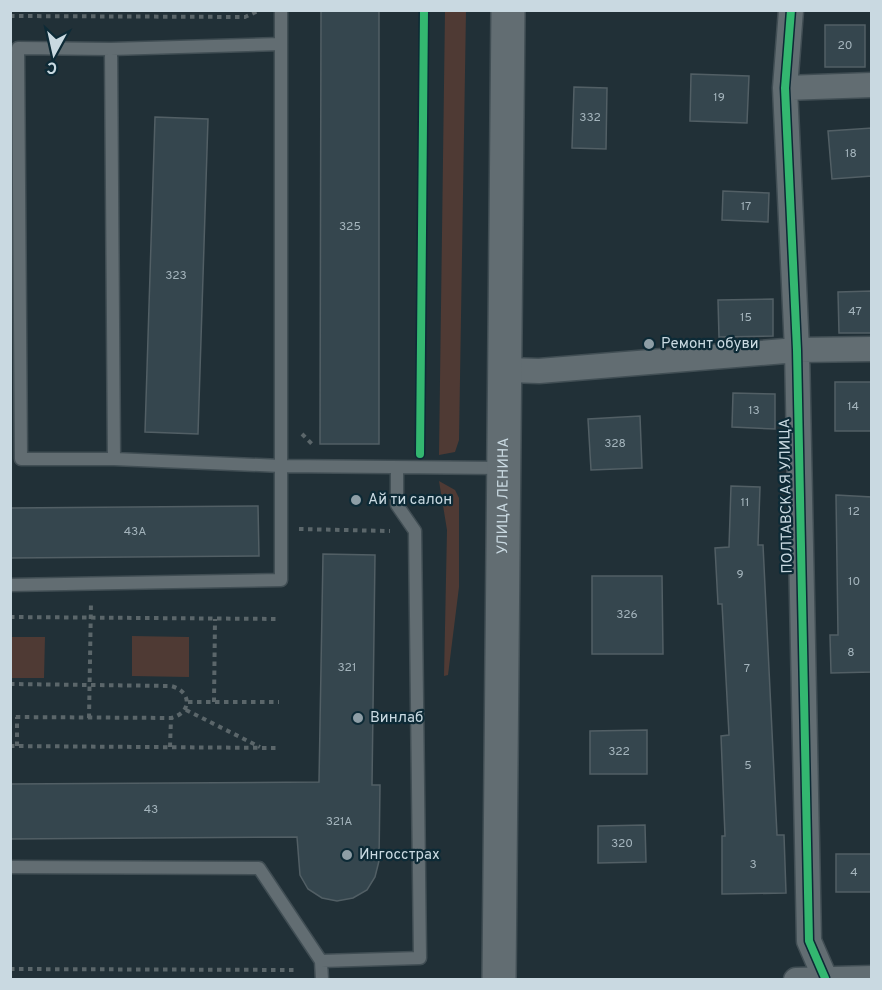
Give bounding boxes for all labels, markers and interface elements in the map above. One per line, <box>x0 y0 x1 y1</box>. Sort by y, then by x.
north arrow <box>24 24 84 84</box>
house number: 20 <box>837 38 853 54</box>
text: С <box>46 56 59 77</box>
house number: 19 <box>713 90 725 106</box>
house number: 332 <box>579 110 601 126</box>
house number: 18 <box>845 146 857 162</box>
house number: 17 <box>741 199 751 215</box>
house number: 325 <box>339 219 361 235</box>
house number: 323 <box>165 268 187 284</box>
house number: 47 <box>848 304 862 320</box>
house number: 15 <box>740 310 752 326</box>
place label: Ремонт обуви <box>661 335 759 354</box>
marker: Ремонт обуви <box>642 337 656 351</box>
house number: 14 <box>847 399 859 415</box>
house number: 13 <box>748 403 760 419</box>
street label: ПОЛТАВСКАЯ УЛИЦА <box>776 418 798 574</box>
house number: 328 <box>604 436 626 452</box>
street label: УЛИЦА ЛЕНИНА <box>493 437 514 555</box>
place label: Ай ти салон <box>368 491 452 510</box>
marker: Ай ти салон <box>349 493 363 507</box>
house number: 11 <box>741 495 749 511</box>
house number: 12 <box>848 504 860 520</box>
house number: 43А <box>124 524 146 540</box>
house number: 9 <box>736 567 744 583</box>
house number: 10 <box>848 574 860 590</box>
house number: 326 <box>616 607 638 623</box>
house number: 8 <box>847 645 855 661</box>
house number: 321 <box>338 660 356 676</box>
house number: 7 <box>744 661 750 677</box>
place label: Винлаб <box>370 709 423 728</box>
marker: Винлаб <box>351 711 365 725</box>
house number: 322 <box>608 744 630 760</box>
house number: 5 <box>744 758 752 774</box>
house number: 43 <box>144 802 158 818</box>
house number: 321А <box>326 814 352 830</box>
house number: 320 <box>611 836 633 852</box>
place label: Ингосстрах <box>359 846 440 865</box>
marker: Ингосстрах <box>340 848 354 862</box>
house number: 3 <box>749 857 757 873</box>
house number: 4 <box>850 865 858 881</box>

